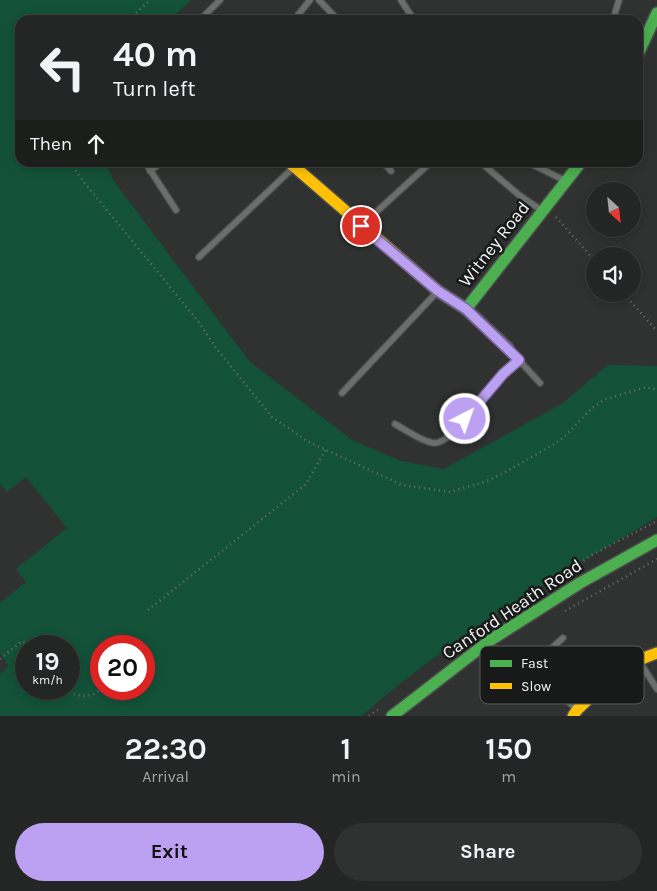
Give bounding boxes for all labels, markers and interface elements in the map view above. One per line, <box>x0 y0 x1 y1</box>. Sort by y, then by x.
text: 40 m <box>113 34 198 75</box>
icon: left <box>30 35 95 100</box>
text: Turn left <box>113 76 196 102</box>
icon: ahead <box>82 130 110 158</box>
text: Then <box>30 133 72 155</box>
north arrow <box>586 182 641 238</box>
map controls <box>586 182 641 302</box>
street label: Witney Road <box>454 197 534 291</box>
pin <box>340 205 382 247</box>
icon: arrive <box>347 212 375 240</box>
button: sound <box>586 247 641 302</box>
position arrow <box>438 392 490 444</box>
street label: Canford Heath Road <box>438 554 586 664</box>
speed limit sign: 20 <box>90 635 155 700</box>
legend <box>480 646 644 704</box>
text: 19 <box>35 647 60 676</box>
text: Fast <box>521 655 548 672</box>
text: km/h <box>32 673 63 687</box>
text: Slow <box>521 678 551 695</box>
text: 22:30 <box>125 731 207 767</box>
text: 1 <box>341 731 351 767</box>
text: 150 <box>485 731 532 767</box>
text: Arrival <box>142 767 189 786</box>
text: min <box>331 767 361 786</box>
text: m <box>501 767 516 786</box>
button: Exit <box>15 823 324 881</box>
button: Share <box>334 823 642 881</box>

